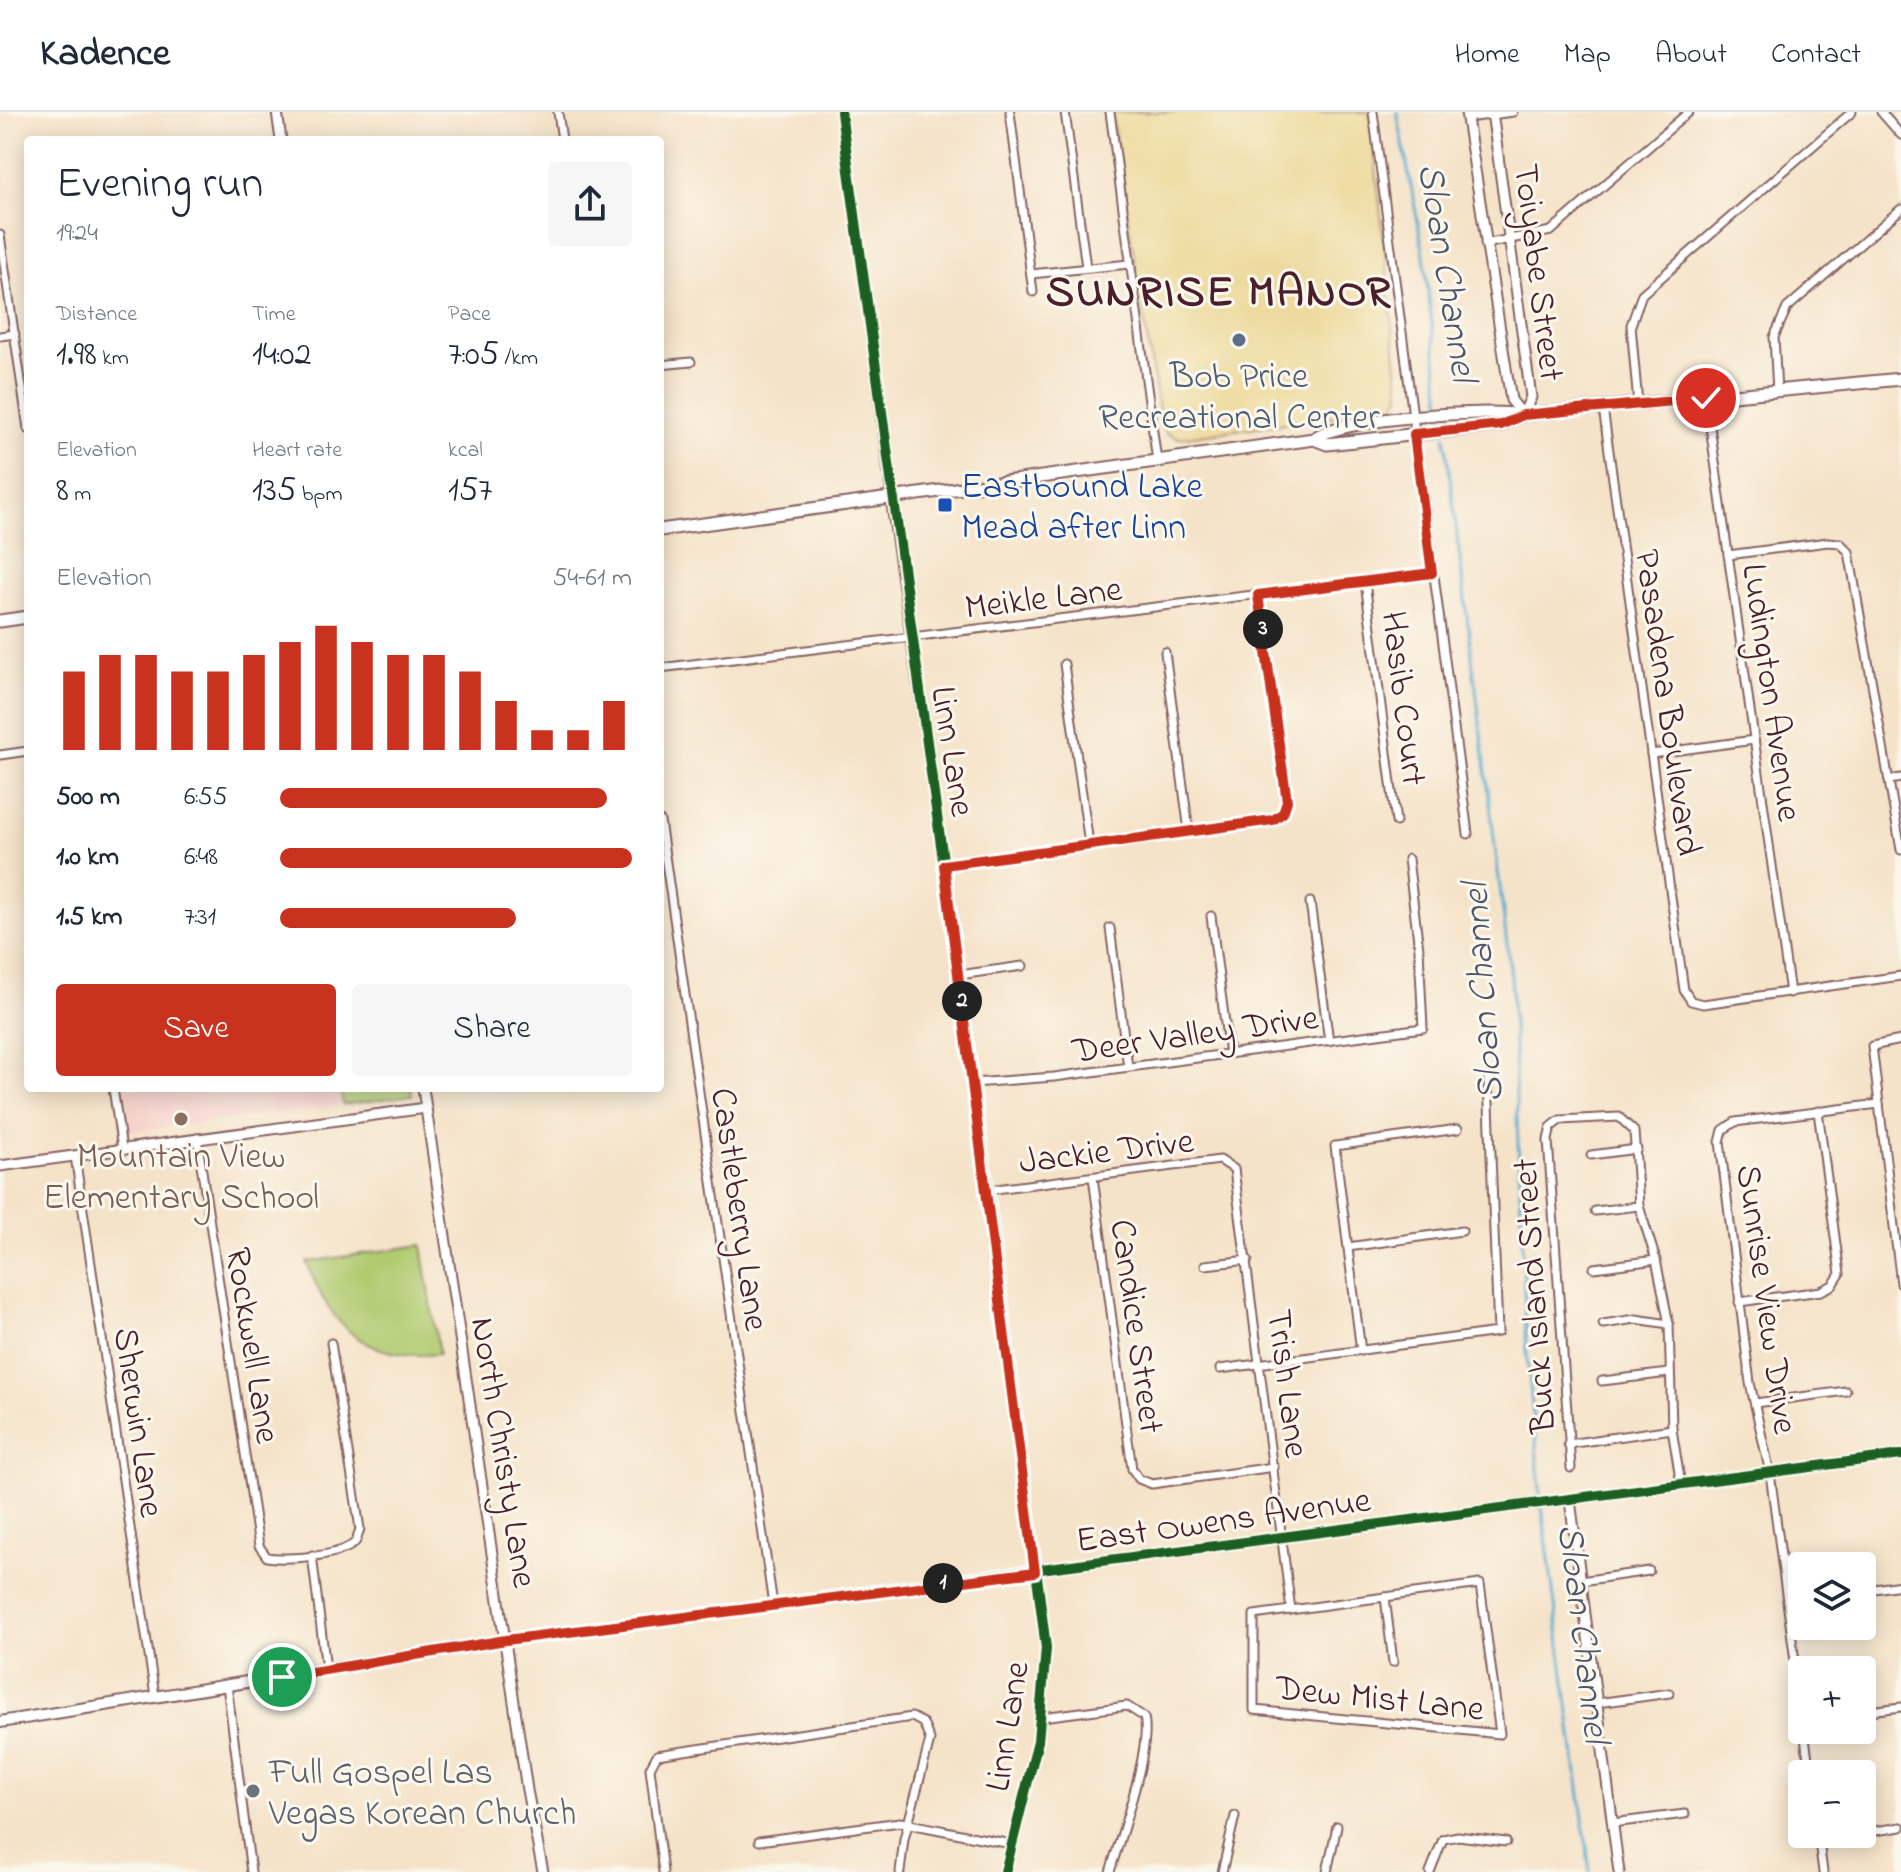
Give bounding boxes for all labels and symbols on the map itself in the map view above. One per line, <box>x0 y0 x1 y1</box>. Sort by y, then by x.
water label: Sloan Channel <box>1400 160 1491 390</box>
street label: Toiyabe Street <box>1497 161 1576 384</box>
district label: SUNRISE MANOR <box>1046 262 1392 326</box>
marker: Bob Price Recreational Center <box>1230 331 1248 349</box>
place label: Bob Price Recreational Center <box>1098 352 1380 446</box>
pin <box>1672 364 1740 432</box>
place label: Eastbound Lake Mead after Linn <box>961 462 1203 556</box>
marker: Eastbound Lake Mead after Linn <box>936 496 954 514</box>
street label: Pasadena Boulevard <box>1618 546 1713 859</box>
street label: Ludington Avenue <box>1725 560 1814 826</box>
street label: Meikle Lane <box>962 564 1126 636</box>
street label: Hasib Court <box>1365 608 1439 789</box>
pin: 3 <box>1243 609 1283 649</box>
street label: Linn Lane <box>914 683 987 821</box>
water label: Sloan Channel <box>1449 877 1521 1104</box>
pin: 2 <box>942 981 982 1021</box>
street label: Deer Valley Drive <box>1068 993 1323 1080</box>
street label: Castleberry Lane <box>694 1085 781 1335</box>
marker: Mountain View Elementary School <box>172 1110 190 1128</box>
street label: Jackie Drive <box>1016 1116 1198 1190</box>
place label: Mountain View Elementary School <box>43 1132 319 1226</box>
street label: Buck Island Street <box>1500 1156 1573 1436</box>
street label: Sunrise View Drive <box>1719 1161 1810 1439</box>
street label: Candice Street <box>1093 1216 1176 1437</box>
street label: Rockwell Lane <box>209 1244 292 1448</box>
street label: Trish Lane <box>1250 1306 1321 1462</box>
street label: North Christy Lane <box>454 1314 549 1593</box>
street label: Sherwin Lane <box>97 1324 176 1522</box>
street label: East Owens Avenue <box>1073 1475 1375 1569</box>
water label: Sloan Channel <box>1540 1521 1623 1750</box>
pin: 1 <box>923 1563 963 1603</box>
pin <box>248 1643 316 1711</box>
street label: Linn Lane <box>973 1657 1046 1796</box>
street label: Dew Mist Lane <box>1272 1663 1487 1738</box>
place label: Full Gospel Las Vegas Korean Church <box>268 1748 576 1842</box>
marker: Full Gospel Las Vegas Korean Church <box>244 1782 262 1800</box>

